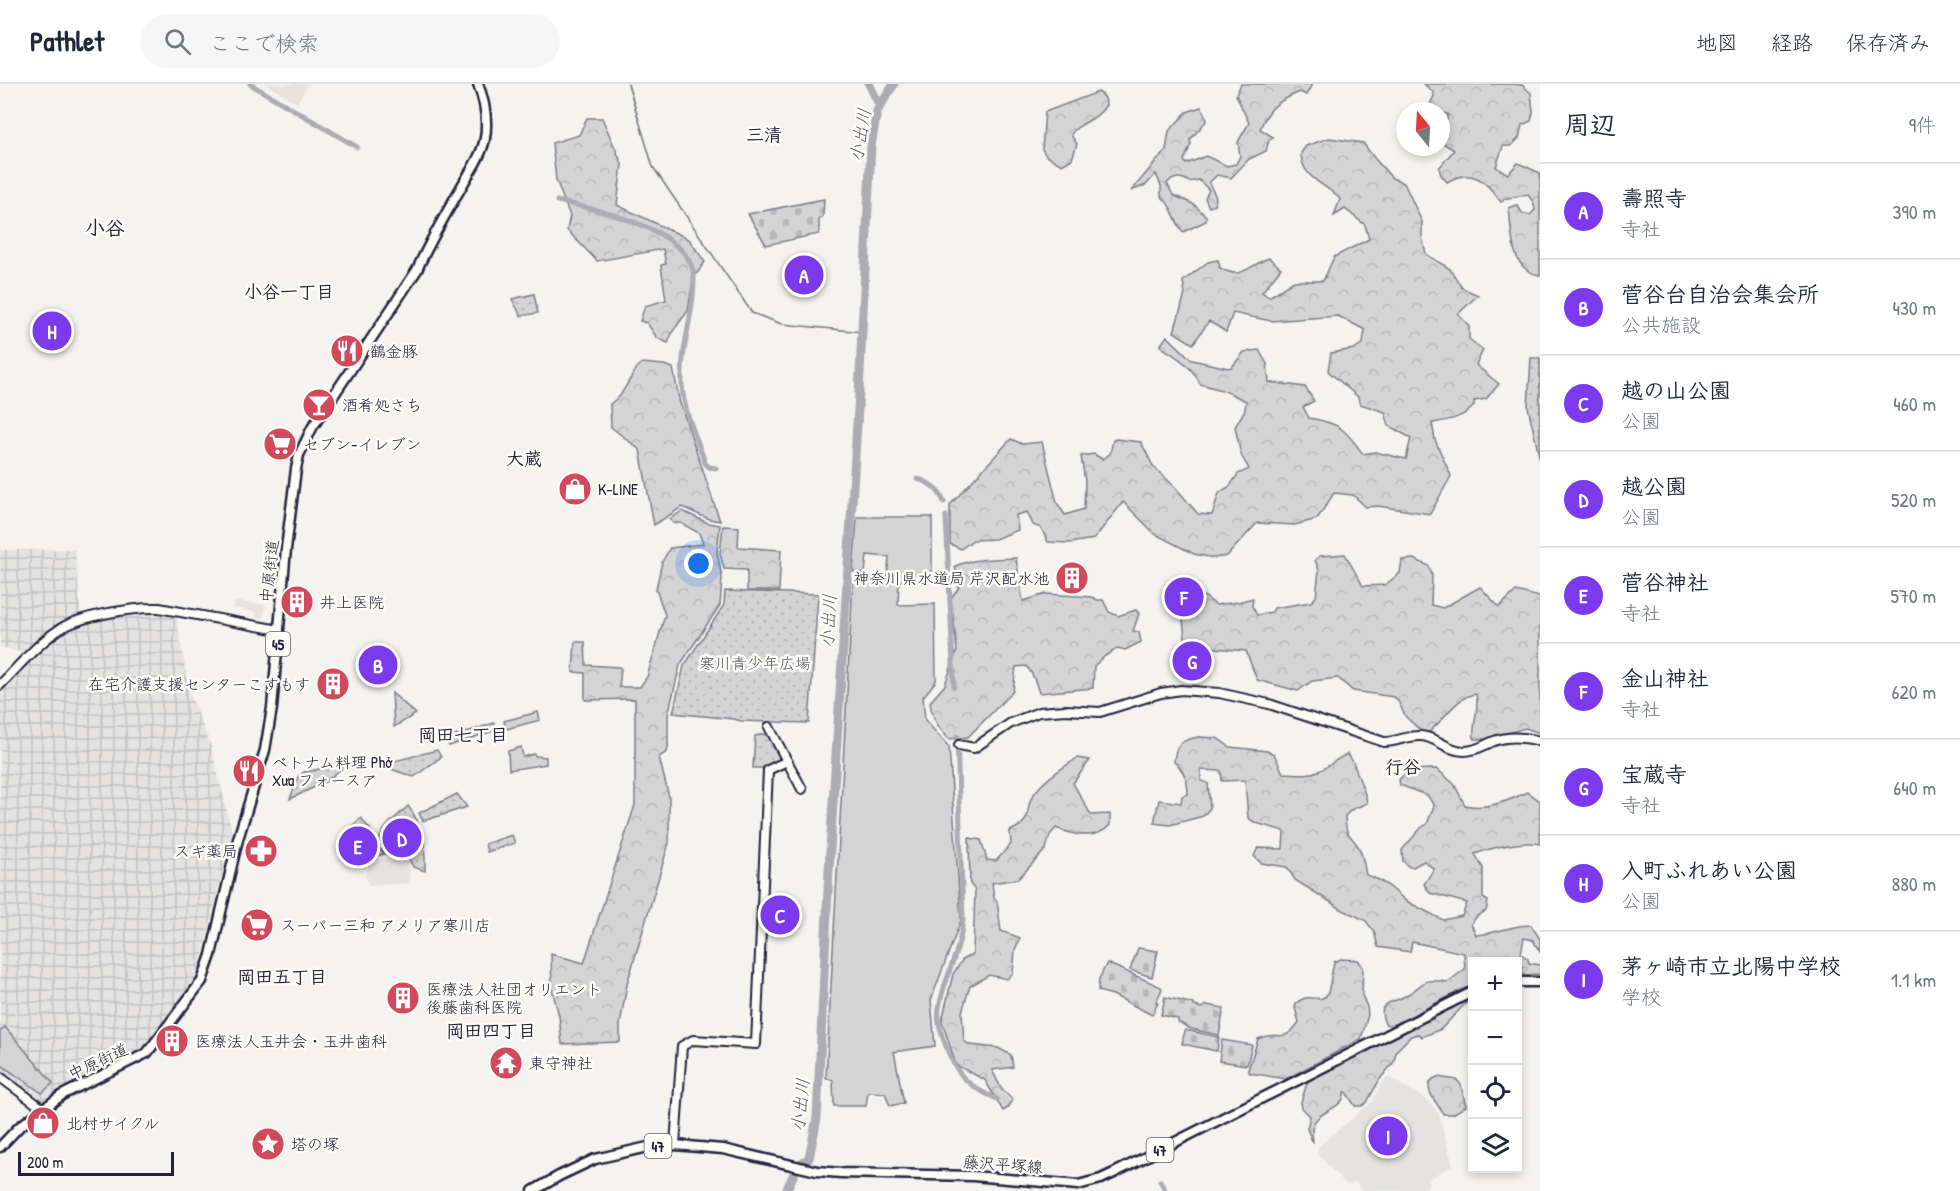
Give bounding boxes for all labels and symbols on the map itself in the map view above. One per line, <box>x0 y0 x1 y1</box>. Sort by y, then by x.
north arrow <box>1396 102 1450 156</box>
water label: 小出川 <box>843 106 877 164</box>
district label: 三清 <box>746 122 782 147</box>
district label: 小谷 <box>85 214 125 241</box>
pin: A <box>784 252 824 297</box>
district label: 小谷一丁目 <box>244 279 334 304</box>
pin: H <box>32 308 72 354</box>
restaurant icon: 鶴金豚 <box>329 333 365 369</box>
place label: 鶴金豚 <box>370 340 418 362</box>
bar icon: 酒肴処さち <box>301 387 337 423</box>
place label: 酒肴処さち <box>342 394 422 416</box>
supermarket icon: セブン-イレブン <box>262 426 298 462</box>
place label: セブン-イレブン <box>303 433 421 455</box>
district label: 大蔵 <box>506 446 542 471</box>
shop icon: K-LINE <box>557 471 593 507</box>
place label: K-LINE <box>598 478 638 500</box>
street label: 中原街道 <box>255 538 283 604</box>
your location <box>684 549 713 578</box>
building icon: 神奈川県水道局 芹沢配水池 <box>1054 560 1090 596</box>
place label: 神奈川県水道局 芹沢配水池 <box>853 567 1049 589</box>
pin: F <box>1164 574 1204 620</box>
building icon: 井上医院 <box>279 584 315 620</box>
place label: 井上医院 <box>320 591 384 613</box>
water label: 小出川 <box>814 593 842 649</box>
road number: 45 <box>266 632 290 656</box>
pin: G <box>1172 638 1212 684</box>
pin: B <box>358 642 398 688</box>
park label: 寒川青少年広場 <box>699 652 811 674</box>
building icon: 在宅介護支援センターこすもす <box>315 666 351 702</box>
place label: 在宅介護支援センターこすもす <box>88 673 310 695</box>
district label: 岡田七丁目 <box>418 722 508 747</box>
place label: ベトナム料理 Phở Xưa フォースア <box>272 751 393 791</box>
restaurant icon: ベトナム料理 Phở Xưa フォースア <box>231 753 267 789</box>
district label: 行谷 <box>1385 754 1421 779</box>
pin: D <box>382 816 422 861</box>
pin: E <box>338 824 378 868</box>
pharmacy icon: スギ薬局 <box>243 833 279 869</box>
place label: スギ薬局 <box>174 840 238 862</box>
pin: C <box>760 892 800 938</box>
supermarket icon: スーパー三和 アメリア寒川店 <box>239 907 275 943</box>
place label: スーパー三和 アメリア寒川店 <box>280 914 490 936</box>
district label: 岡田五丁目 <box>237 964 327 989</box>
place label: 医療法人社団オリエント 後藤歯科医院 <box>426 978 602 1018</box>
building icon: 医療法人社団オリエント 後藤歯科医院 <box>385 980 421 1016</box>
district label: 岡田四丁目 <box>446 1018 536 1043</box>
building icon: 医療法人玉井会・玉井歯科 <box>154 1023 190 1059</box>
place label: 医療法人玉井会・玉井歯科 <box>195 1030 387 1052</box>
street label: 中原街道 <box>64 1038 132 1084</box>
temple icon: 東守神社 <box>488 1045 524 1081</box>
place label: 東守神社 <box>529 1052 593 1074</box>
water label: 小出川 <box>785 1077 815 1133</box>
shop icon: 北村サイクル <box>25 1105 61 1141</box>
place label: 北村サイクル <box>66 1112 159 1134</box>
pin: I <box>1368 1114 1408 1158</box>
place icon: 塔の塚 <box>250 1126 286 1162</box>
place label: 塔の塚 <box>291 1133 339 1155</box>
road number: 47 <box>644 1134 672 1158</box>
road number: 47 <box>1146 1138 1174 1162</box>
scale bar <box>18 1149 174 1176</box>
street label: 藤沢平塚線 <box>962 1150 1044 1178</box>

